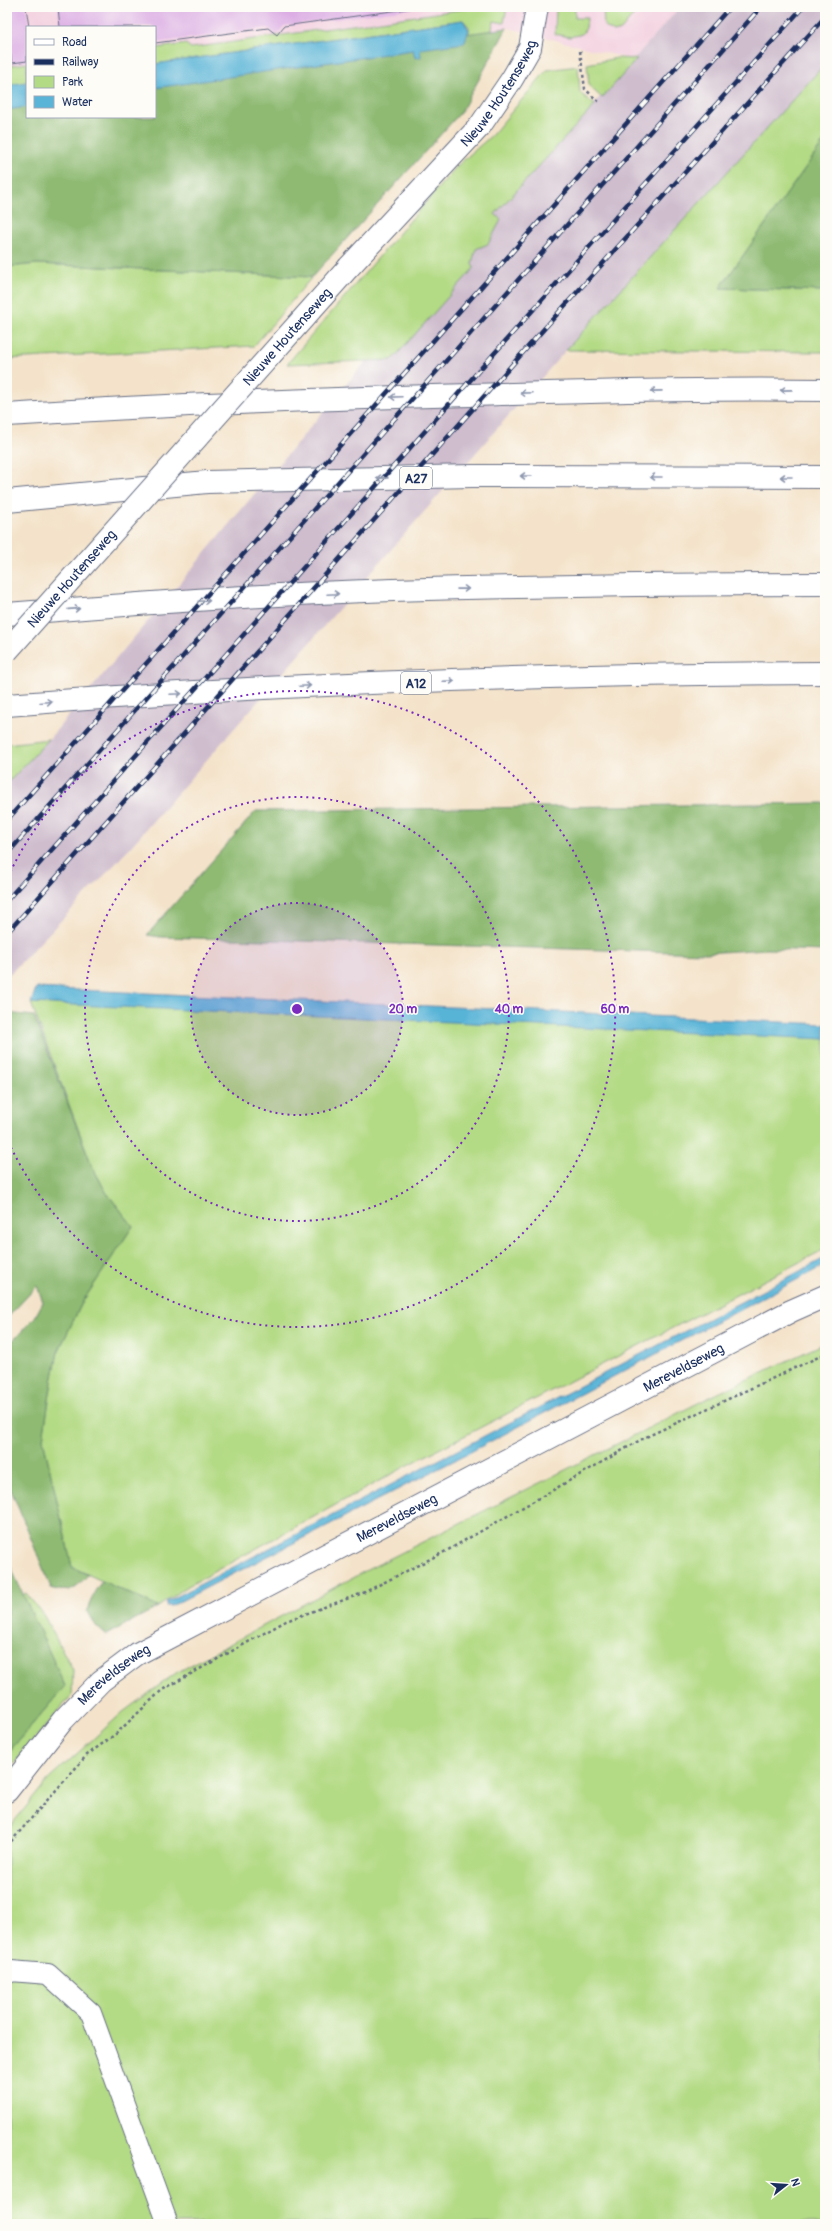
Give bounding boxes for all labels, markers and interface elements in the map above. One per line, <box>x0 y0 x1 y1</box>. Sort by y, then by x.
legend <box>26 26 156 118</box>
text: Road <box>62 35 87 50</box>
street label: Nieuwe Houtenseweg <box>457 39 540 151</box>
text: Railway <box>62 55 98 70</box>
text: Park <box>62 75 83 90</box>
text: Water <box>62 95 93 110</box>
street label: Nieuwe Houtenseweg <box>239 285 335 389</box>
one-way arrow <box>780 386 793 394</box>
one-way arrow <box>650 388 663 395</box>
one-way arrow <box>520 390 533 397</box>
one-way arrow <box>390 393 403 401</box>
road number: A27 <box>400 467 432 489</box>
one-way arrow <box>520 472 533 480</box>
one-way arrow <box>650 473 663 481</box>
one-way arrow <box>780 473 793 481</box>
one-way arrow <box>376 474 389 482</box>
street label: Nieuwe Houtenseweg <box>24 526 120 631</box>
one-way arrow <box>456 585 469 593</box>
one-way arrow <box>326 590 339 597</box>
one-way arrow <box>197 597 210 604</box>
one-way arrow <box>67 606 80 613</box>
road number: A12 <box>401 672 431 694</box>
one-way arrow <box>442 678 455 685</box>
one-way arrow <box>298 683 311 690</box>
one-way arrow <box>169 690 182 698</box>
one-way arrow <box>39 698 52 705</box>
centre of rings <box>290 1002 304 1016</box>
text: 20 m <box>389 1002 417 1017</box>
text: 40 m <box>494 1002 524 1017</box>
text: 60 m <box>601 1002 630 1017</box>
street label: Mereveldseweg <box>641 1340 727 1396</box>
street label: Mereveldseweg <box>354 1490 440 1546</box>
street label: Mereveldseweg <box>74 1641 153 1709</box>
north arrow <box>766 2165 806 2205</box>
text: N <box>788 2177 803 2188</box>

